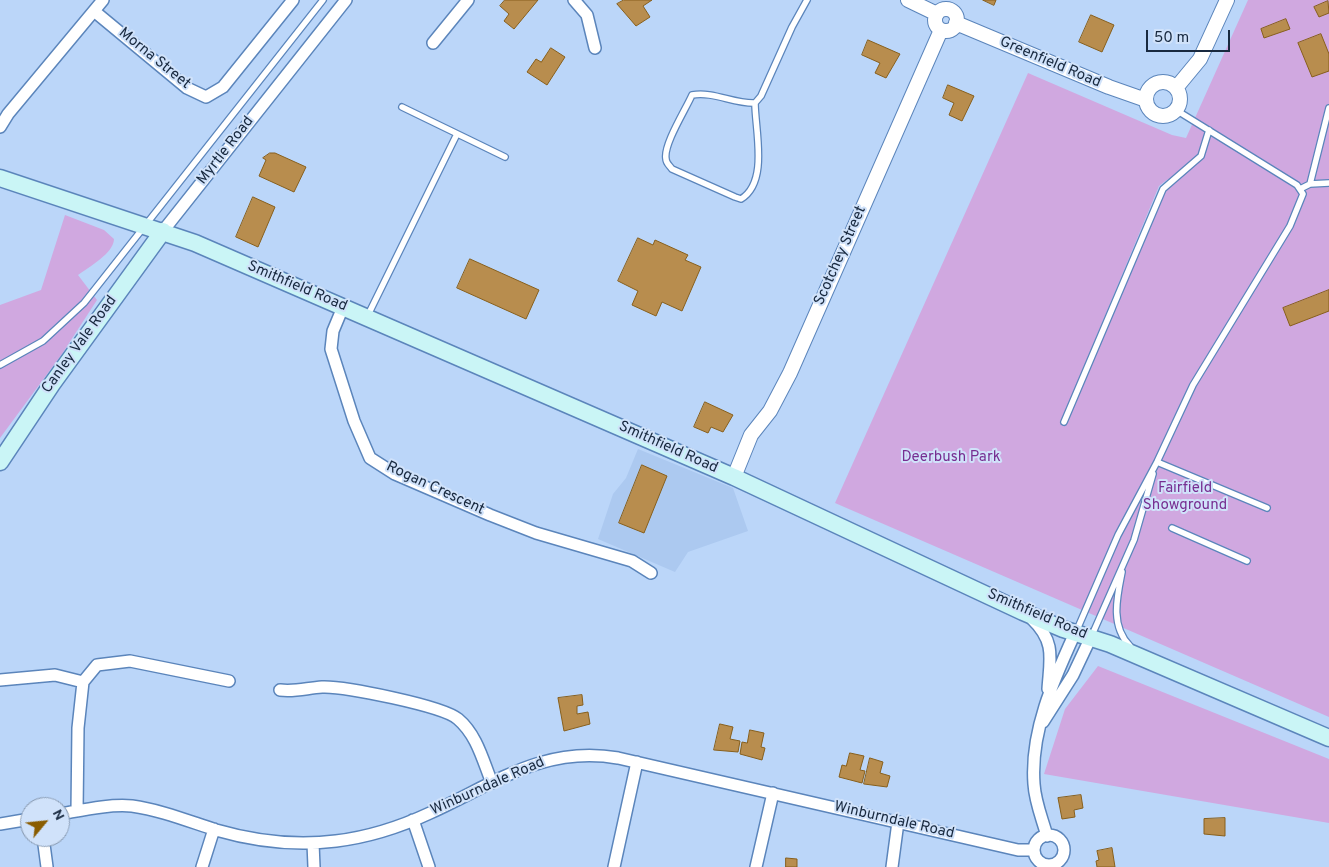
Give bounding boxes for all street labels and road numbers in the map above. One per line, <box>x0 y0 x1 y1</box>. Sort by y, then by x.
street label: Morna Street <box>114 25 194 93</box>
street label: Greenfield Road <box>997 34 1103 92</box>
street label: Myrtle Road <box>194 113 258 189</box>
street label: Scotchey Street <box>811 204 871 308</box>
street label: Smithfield Road <box>244 258 350 316</box>
street label: Canley Vale Road <box>39 293 121 397</box>
street label: Smithfield Road <box>616 418 720 478</box>
street label: Rogan Crescent <box>383 458 487 520</box>
street label: Smithfield Road <box>984 586 1090 644</box>
street label: Winburndale Road <box>428 754 548 820</box>
street label: Winburndale Road <box>832 798 956 844</box>

